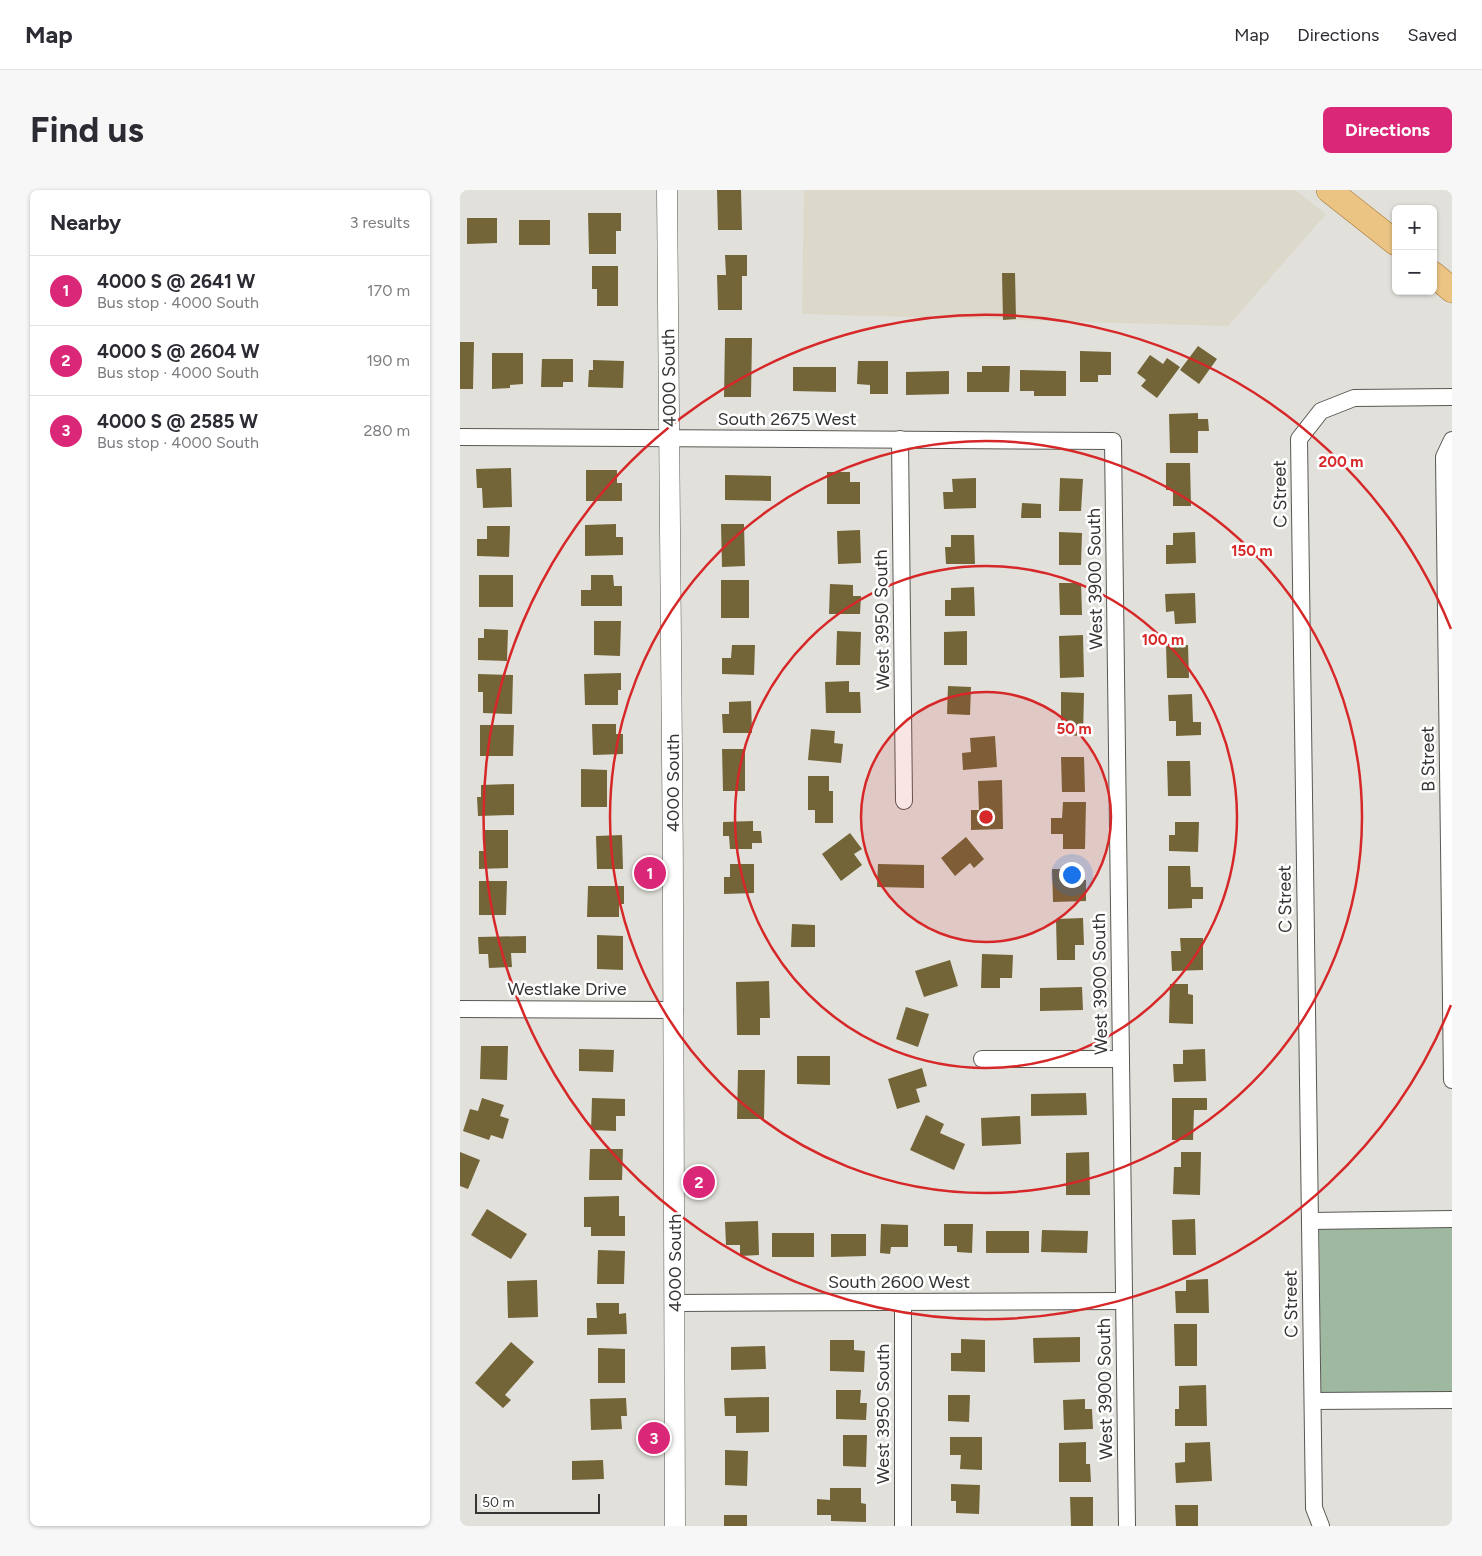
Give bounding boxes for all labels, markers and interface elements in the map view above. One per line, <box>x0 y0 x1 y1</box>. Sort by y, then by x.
text: Map <box>25 20 73 49</box>
text: Map <box>1234 24 1269 46</box>
text: Directions <box>1297 24 1379 46</box>
text: Saved <box>1407 24 1457 46</box>
button: Directions <box>1323 107 1452 153</box>
text: Find us <box>30 109 144 151</box>
map controls <box>1392 205 1437 295</box>
button: + <box>1392 205 1437 250</box>
text: Nearby <box>50 210 121 235</box>
text: 3 results <box>350 213 410 232</box>
button: − <box>1392 250 1437 295</box>
text: 4000 S @ 2641 W <box>97 270 255 293</box>
text: 1 <box>63 281 69 300</box>
text: 170 m <box>367 281 410 300</box>
text: Bus stop · 4000 South <box>97 293 259 312</box>
street label: 4000 South <box>657 329 681 427</box>
text: 4000 S @ 2604 W <box>97 340 260 363</box>
text: 2 <box>61 351 71 370</box>
text: 190 m <box>367 351 410 370</box>
text: Bus stop · 4000 South <box>97 363 259 382</box>
street label: South 2675 West <box>717 408 857 430</box>
text: 4000 S @ 2585 W <box>97 410 258 433</box>
text: 3 <box>62 421 70 440</box>
text: 280 m <box>363 421 410 440</box>
text: Bus stop · 4000 South <box>97 433 259 452</box>
text: 200 m <box>1319 453 1363 471</box>
street label: C Street <box>1268 460 1292 528</box>
street label: West 3900 South <box>1083 508 1107 650</box>
text: 150 m <box>1231 542 1273 560</box>
street label: West 3950 South <box>870 549 894 691</box>
text: 100 m <box>1142 631 1184 649</box>
text: 50 m <box>1056 720 1092 738</box>
street label: B Street <box>1416 726 1440 792</box>
street label: 4000 South <box>662 734 684 832</box>
centre of rings <box>977 808 995 826</box>
pin: 1 <box>634 854 666 892</box>
your location <box>1059 862 1085 888</box>
street label: C Street <box>1273 865 1297 933</box>
street label: West 3900 South <box>1088 913 1112 1055</box>
street label: Westlake Drive <box>507 978 627 1000</box>
pin: 2 <box>683 1163 715 1201</box>
street label: 4000 South <box>664 1214 686 1312</box>
street label: C Street <box>1279 1270 1303 1338</box>
street label: South 2600 West <box>828 1271 970 1293</box>
street label: West 3900 South <box>1093 1318 1117 1460</box>
street label: West 3950 South <box>872 1344 894 1484</box>
pin: 3 <box>638 1419 670 1457</box>
scale bar <box>475 1491 600 1514</box>
text: 50 m <box>482 1494 514 1511</box>

